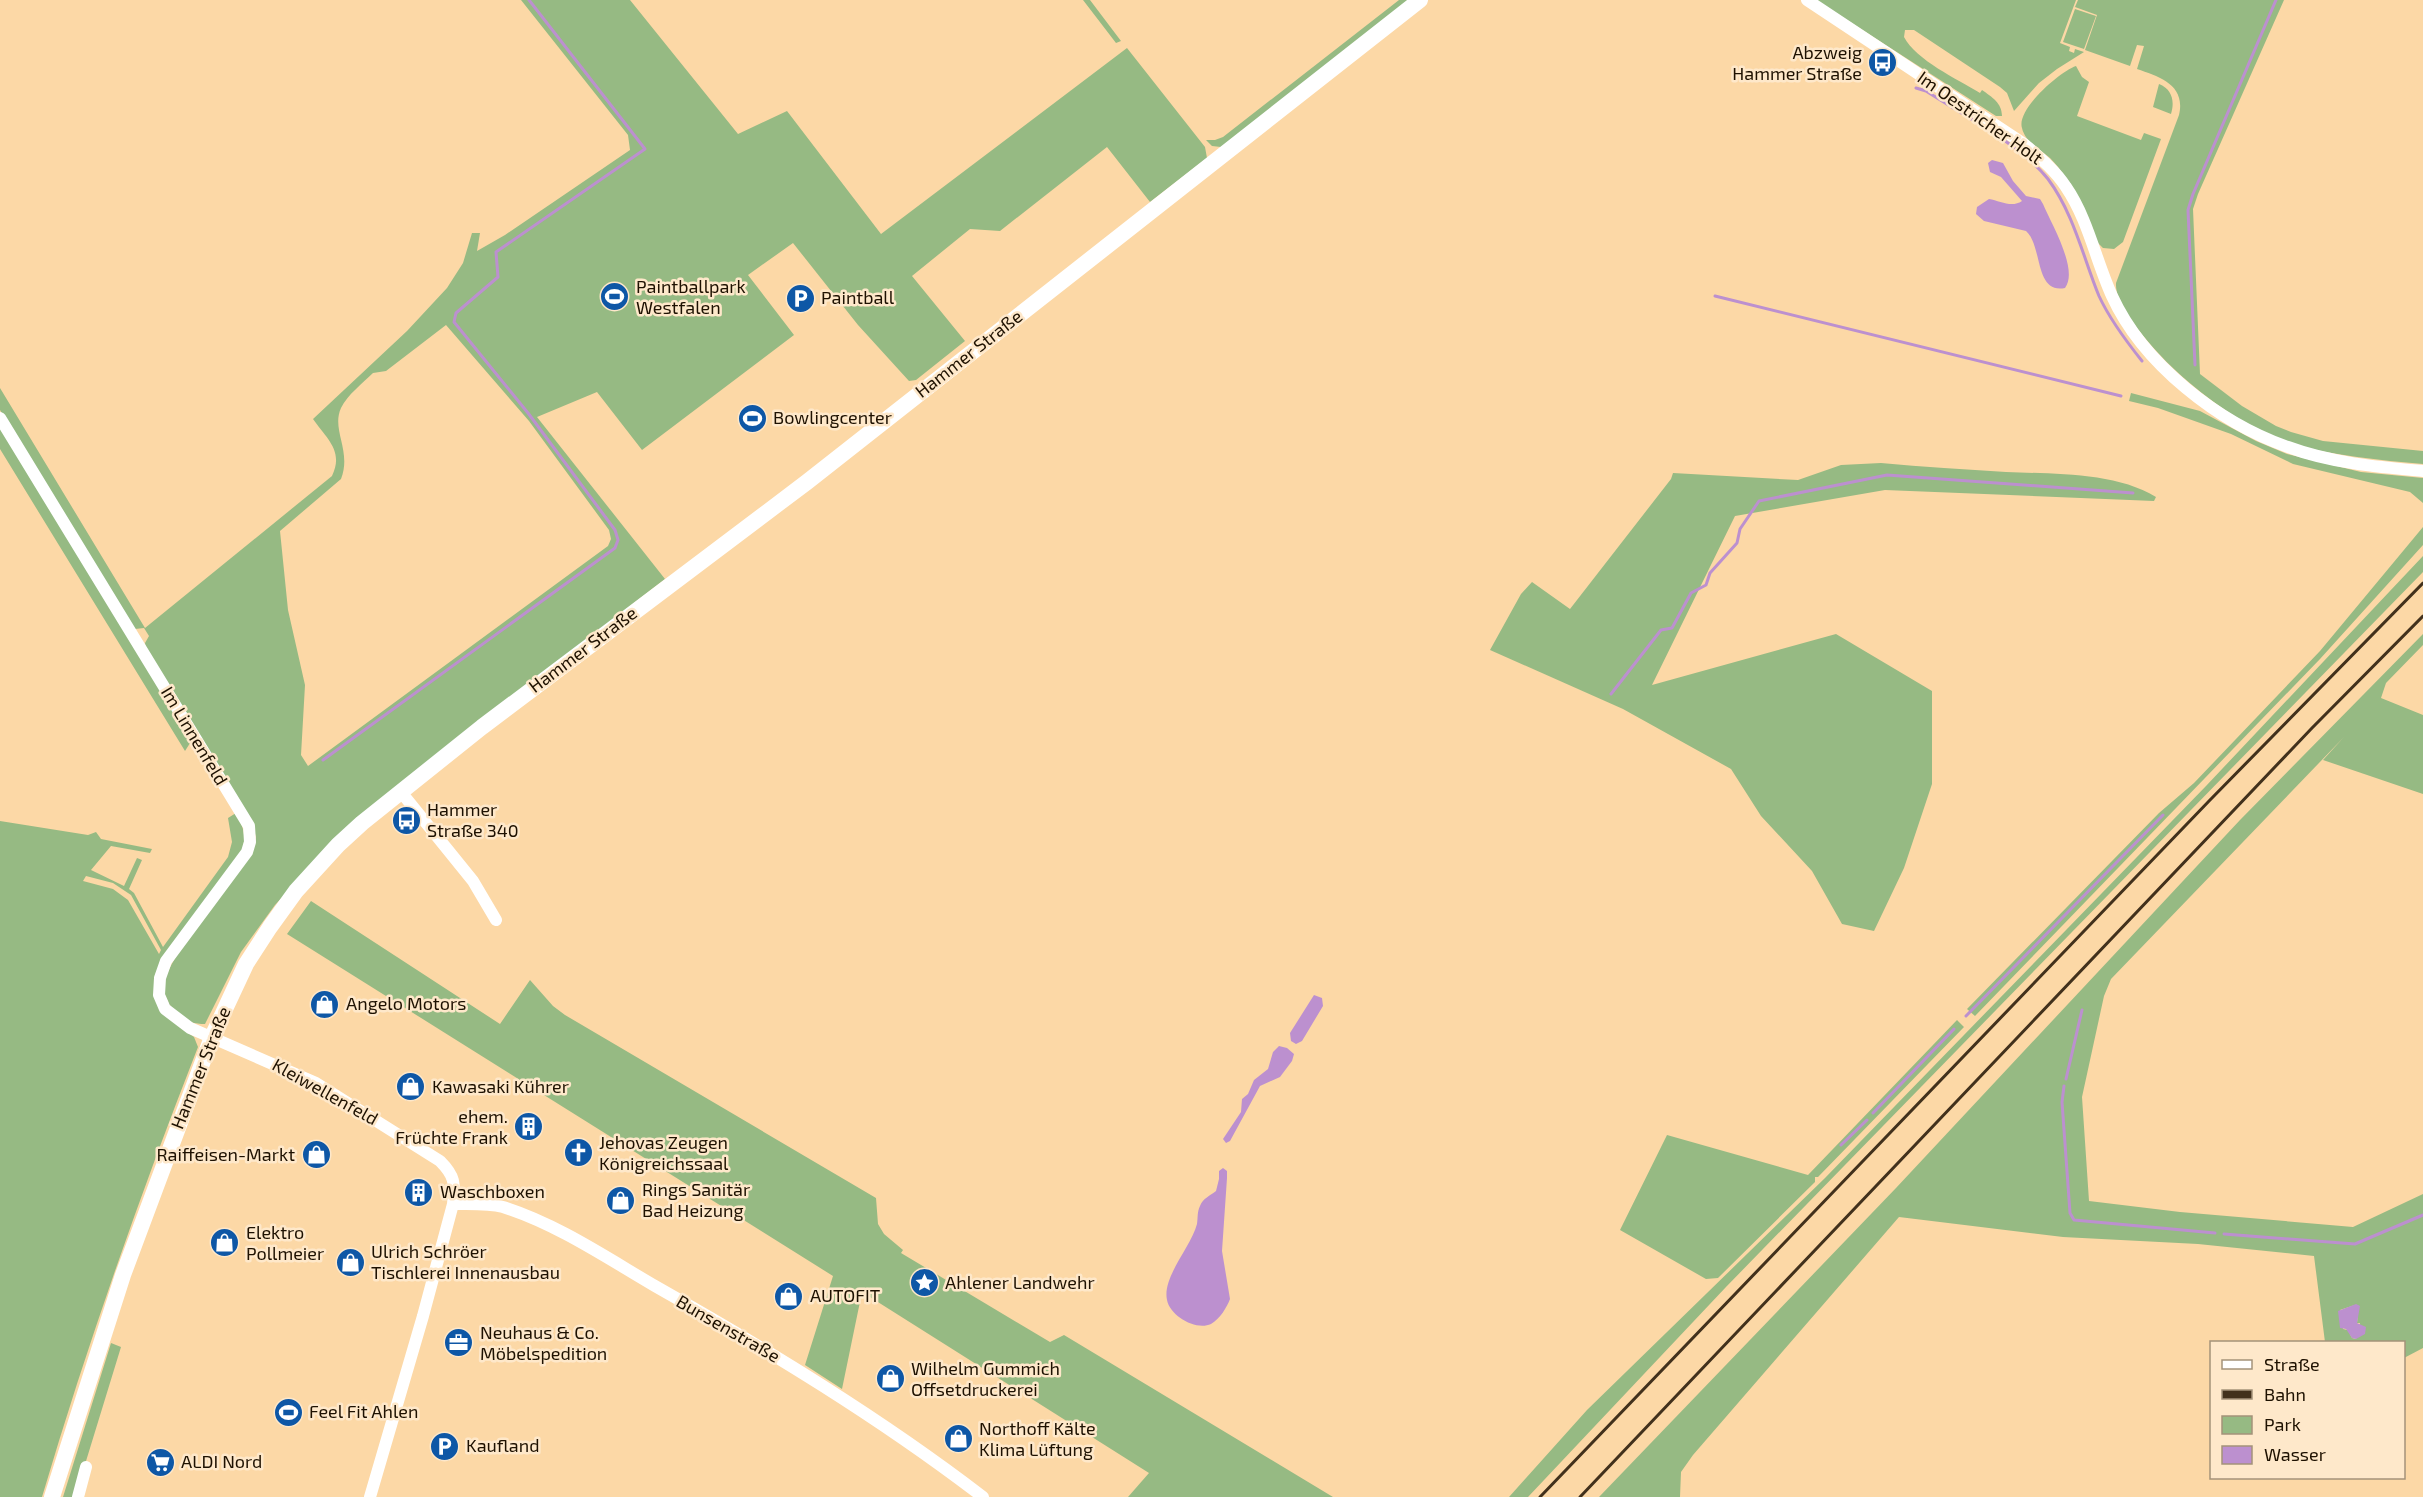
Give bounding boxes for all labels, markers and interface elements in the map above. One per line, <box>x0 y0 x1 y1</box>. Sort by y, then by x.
place label: Abzweig Hammer Straße <box>1732 41 1862 84</box>
bus stop icon: Abzweig Hammer Straße <box>1867 47 1899 79</box>
street label: Im Oestricher Holt <box>1914 66 2048 169</box>
place label: Paintballpark Westfalen <box>636 275 746 318</box>
sports icon: Paintballpark Westfalen <box>599 281 631 313</box>
parking icon: Paintball <box>784 282 816 314</box>
place label: Paintball <box>821 286 895 308</box>
street label: Hammer Straße <box>910 305 1026 402</box>
sports icon: Bowlingcenter <box>736 402 768 434</box>
place label: Bowlingcenter <box>773 406 892 428</box>
street label: Hammer Straße <box>524 601 641 697</box>
street label: Im Linnenfeld <box>157 682 233 789</box>
place label: Hammer Straße 340 <box>427 798 519 841</box>
bus stop icon: Hammer Straße 340 <box>390 804 422 836</box>
shop icon: Angelo Motors <box>309 988 341 1020</box>
place label: Angelo Motors <box>346 992 466 1014</box>
street label: Hammer Straße <box>166 1003 235 1132</box>
street label: Kleiwellenfeld <box>269 1053 382 1129</box>
shop icon: Kawasaki Kührer <box>395 1071 427 1103</box>
place label: Kawasaki Kührer <box>432 1075 569 1097</box>
place label: ehem. Früchte Frank <box>395 1105 508 1148</box>
building icon: ehem. Früchte Frank <box>513 1111 545 1143</box>
place label: Jehovas Zeugen Königreichssaal <box>599 1131 729 1174</box>
church icon: Jehovas Zeugen Königreichssaal <box>562 1137 594 1169</box>
shop icon: Raiffeisen-Markt <box>300 1139 332 1171</box>
place label: Raiffeisen-Markt <box>156 1143 295 1165</box>
building icon: Waschboxen <box>403 1176 435 1208</box>
place label: Rings Sanitär Bad Heizung <box>642 1178 750 1221</box>
place label: Waschboxen <box>440 1180 545 1202</box>
shop icon: Rings Sanitär Bad Heizung <box>605 1184 637 1216</box>
place label: Elektro Pollmeier <box>246 1221 324 1264</box>
shop icon: Elektro Pollmeier <box>209 1227 241 1259</box>
place label: Ulrich Schröer Tischlerei Innenausbau <box>371 1240 560 1283</box>
shop icon: Ulrich Schröer Tischlerei Innenausbau <box>334 1246 366 1278</box>
place icon: Ahlener Landwehr <box>908 1267 940 1299</box>
place label: Ahlener Landwehr <box>945 1271 1095 1293</box>
shop icon: AUTOFIT <box>773 1280 805 1312</box>
place label: AUTOFIT <box>810 1284 881 1306</box>
street label: Bunsenstraße <box>673 1290 784 1367</box>
place label: Neuhaus & Co. Möbelspedition <box>480 1321 607 1364</box>
office icon: Neuhaus & Co. Möbelspedition <box>443 1327 475 1359</box>
legend <box>2210 1341 2405 1479</box>
text: Straße <box>2264 1353 2320 1375</box>
place label: Wilhelm Gummich Offsetdruckerei <box>911 1357 1060 1400</box>
shop icon: Wilhelm Gummich Offsetdruckerei <box>874 1363 906 1395</box>
text: Bahn <box>2264 1383 2306 1405</box>
sports icon: Feel Fit Ahlen <box>272 1396 304 1428</box>
place label: Feel Fit Ahlen <box>309 1400 418 1422</box>
text: Park <box>2264 1413 2301 1435</box>
place label: Northoff Kälte Klima Lüftung <box>979 1417 1096 1460</box>
shop icon: Northoff Kälte Klima Lüftung <box>942 1423 974 1455</box>
parking icon: Kaufland <box>429 1430 461 1462</box>
place label: Kaufland <box>466 1434 539 1456</box>
text: Wasser <box>2264 1443 2326 1465</box>
supermarket icon: ALDI Nord <box>144 1446 176 1478</box>
place label: ALDI Nord <box>181 1450 262 1472</box>

